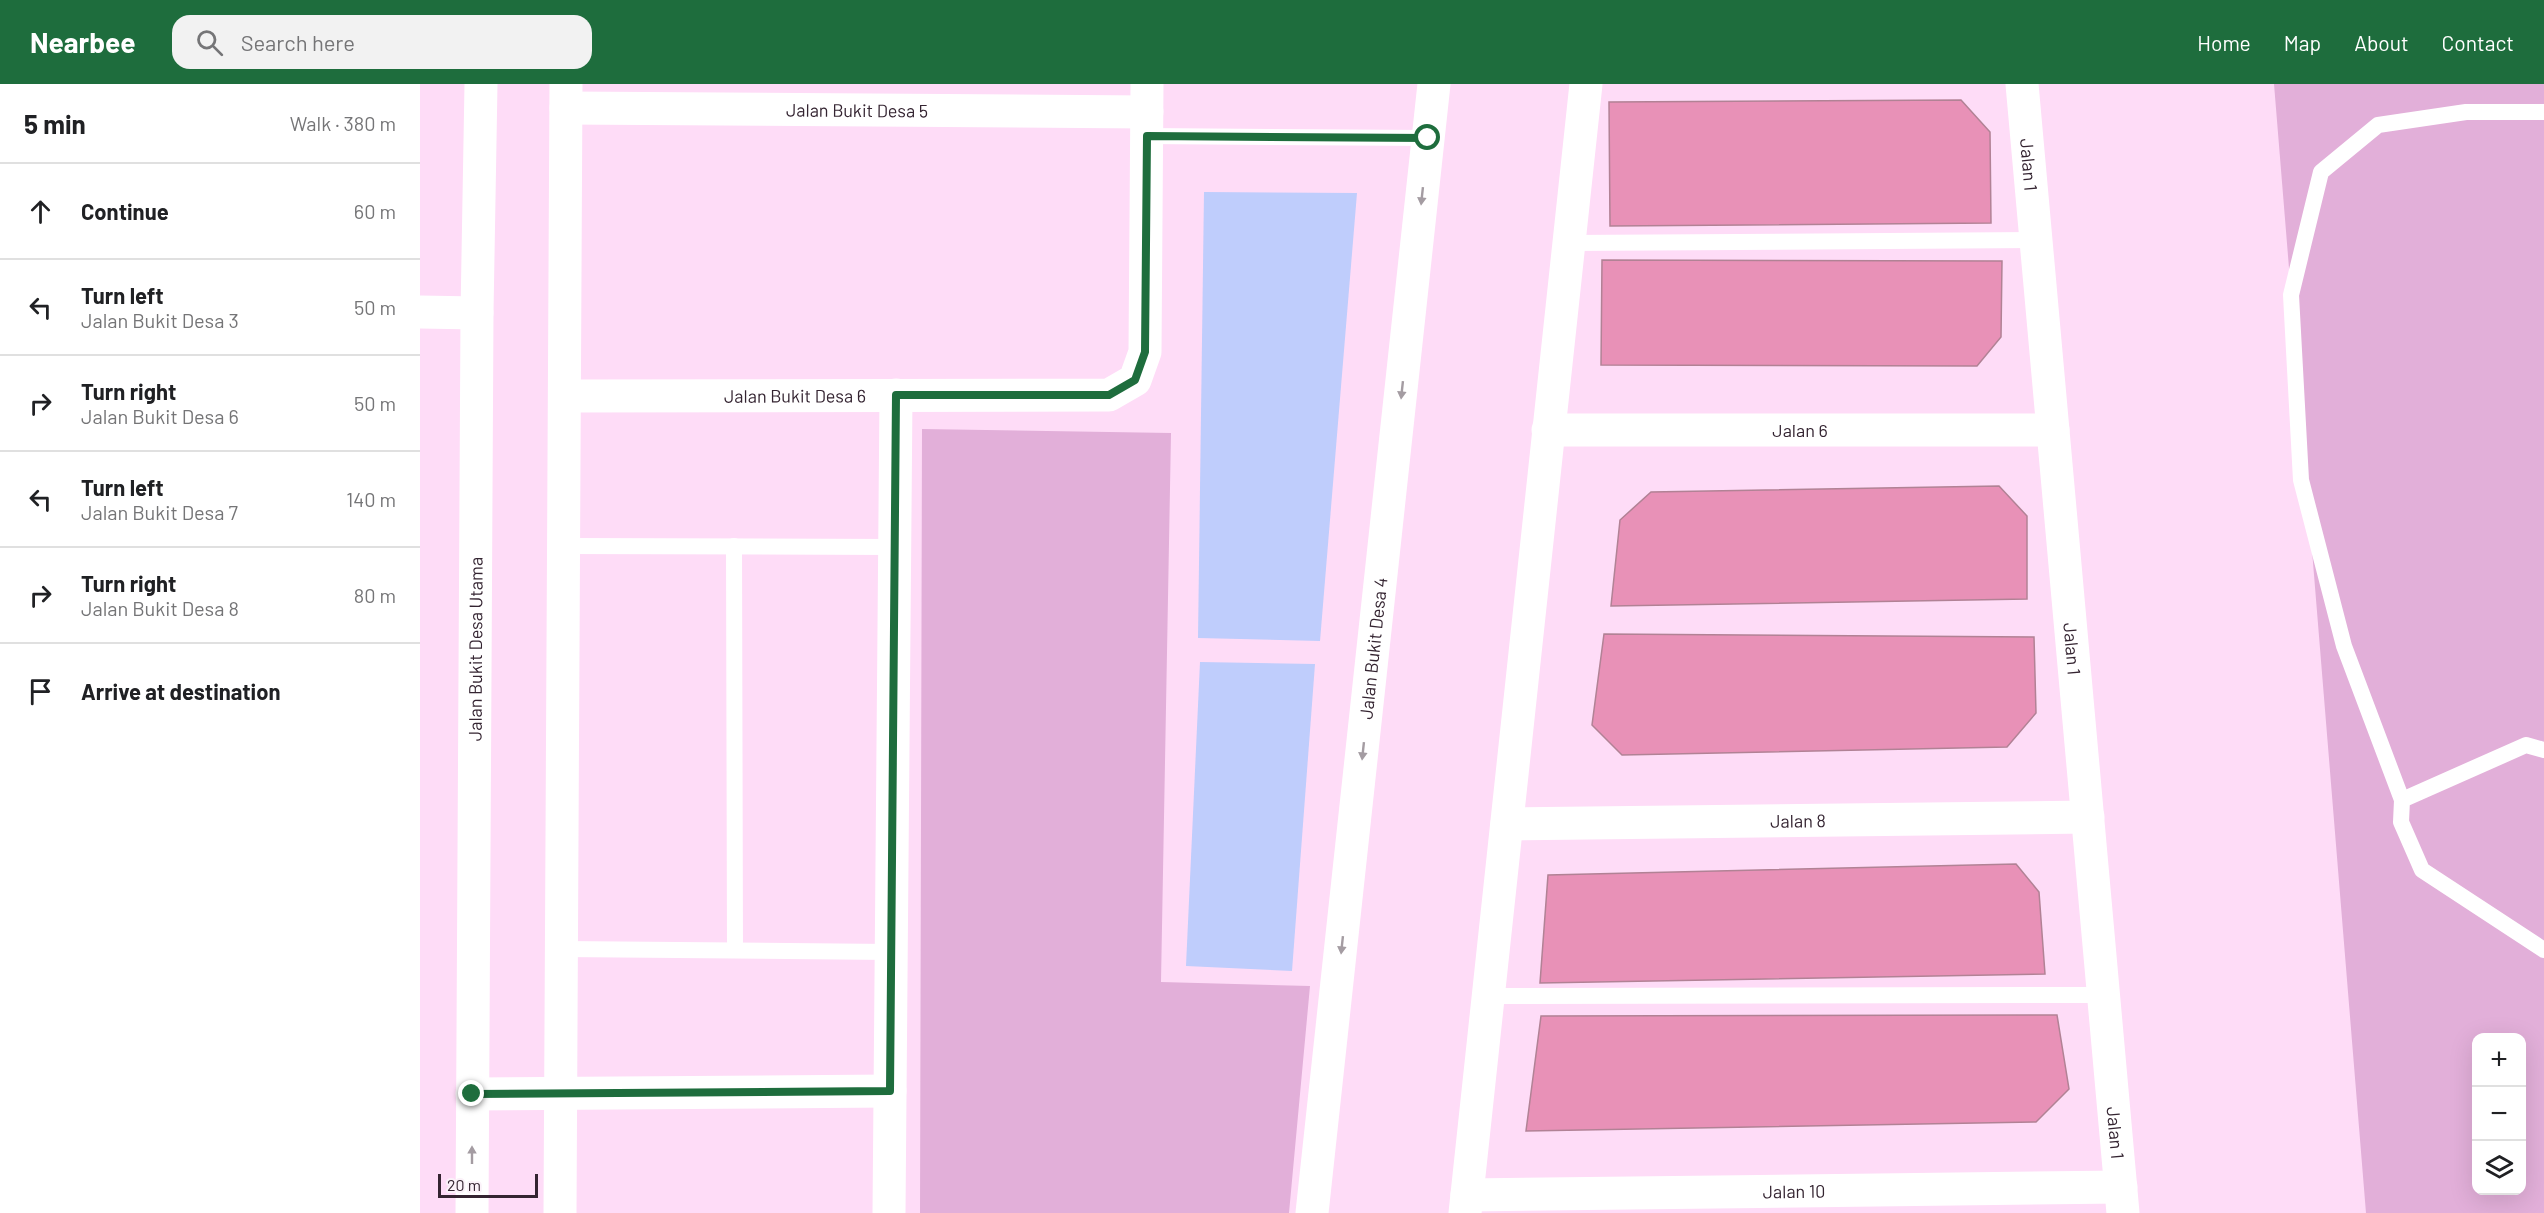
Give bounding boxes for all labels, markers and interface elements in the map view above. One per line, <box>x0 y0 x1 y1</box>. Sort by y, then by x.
search box <box>172 15 592 69</box>
text: Nearbee <box>30 25 136 59</box>
icon: search <box>193 26 226 59</box>
text: Search here <box>241 29 355 55</box>
text: Home <box>2197 30 2251 55</box>
text: Map <box>2284 30 2321 55</box>
text: About <box>2354 30 2409 55</box>
text: Contact <box>2442 30 2514 55</box>
street label: Jalan Bukit Desa 5 <box>786 99 928 121</box>
text: 5 min <box>24 108 86 139</box>
text: Walk · 380 m <box>290 111 396 135</box>
route start <box>1414 124 1440 150</box>
street label: Jalan 1 <box>2016 138 2043 192</box>
one-way arrow <box>1417 187 1427 206</box>
icon: ahead <box>24 195 57 228</box>
text: Continue <box>81 198 169 224</box>
text: 60 m <box>354 199 396 223</box>
text: Turn left <box>81 282 164 308</box>
icon: left <box>24 291 57 324</box>
text: 50 m <box>354 295 396 319</box>
text: Jalan Bukit Desa 3 <box>81 308 239 332</box>
text: Turn right <box>81 378 176 404</box>
one-way arrow <box>1397 381 1406 400</box>
street label: Jalan Bukit Desa 6 <box>724 384 866 407</box>
icon: right <box>24 387 57 420</box>
text: 50 m <box>354 391 396 415</box>
text: Jalan Bukit Desa 6 <box>81 404 239 428</box>
street label: Jalan 6 <box>1772 419 1828 441</box>
text: Turn left <box>81 474 164 500</box>
icon: left <box>24 483 57 516</box>
text: 140 m <box>346 487 396 511</box>
text: Jalan Bukit Desa 7 <box>81 500 238 524</box>
street label: Jalan Bukit Desa Utama <box>464 557 487 741</box>
text: Turn right <box>81 570 176 596</box>
street label: Jalan Bukit Desa 4 <box>1354 576 1392 720</box>
icon: right <box>24 579 57 612</box>
text: 80 m <box>354 583 396 607</box>
text: Jalan Bukit Desa 8 <box>81 596 239 620</box>
street label: Jalan 1 <box>2059 622 2086 676</box>
icon: arrive <box>24 675 57 708</box>
text: Arrive at destination <box>81 678 280 704</box>
one-way arrow <box>1358 742 1368 761</box>
street label: Jalan 8 <box>1770 809 1826 832</box>
one-way arrow <box>1337 935 1347 954</box>
map controls <box>2472 1033 2526 1195</box>
button: + <box>2472 1033 2526 1087</box>
route end <box>458 1080 484 1106</box>
button: − <box>2472 1087 2526 1141</box>
street label: Jalan 1 <box>2103 1106 2129 1160</box>
button: layers <box>2472 1141 2526 1195</box>
one-way arrow <box>467 1145 477 1164</box>
scale bar <box>438 1171 538 1198</box>
text: 20 m <box>447 1175 481 1194</box>
street label: Jalan 10 <box>1762 1180 1825 1202</box>

